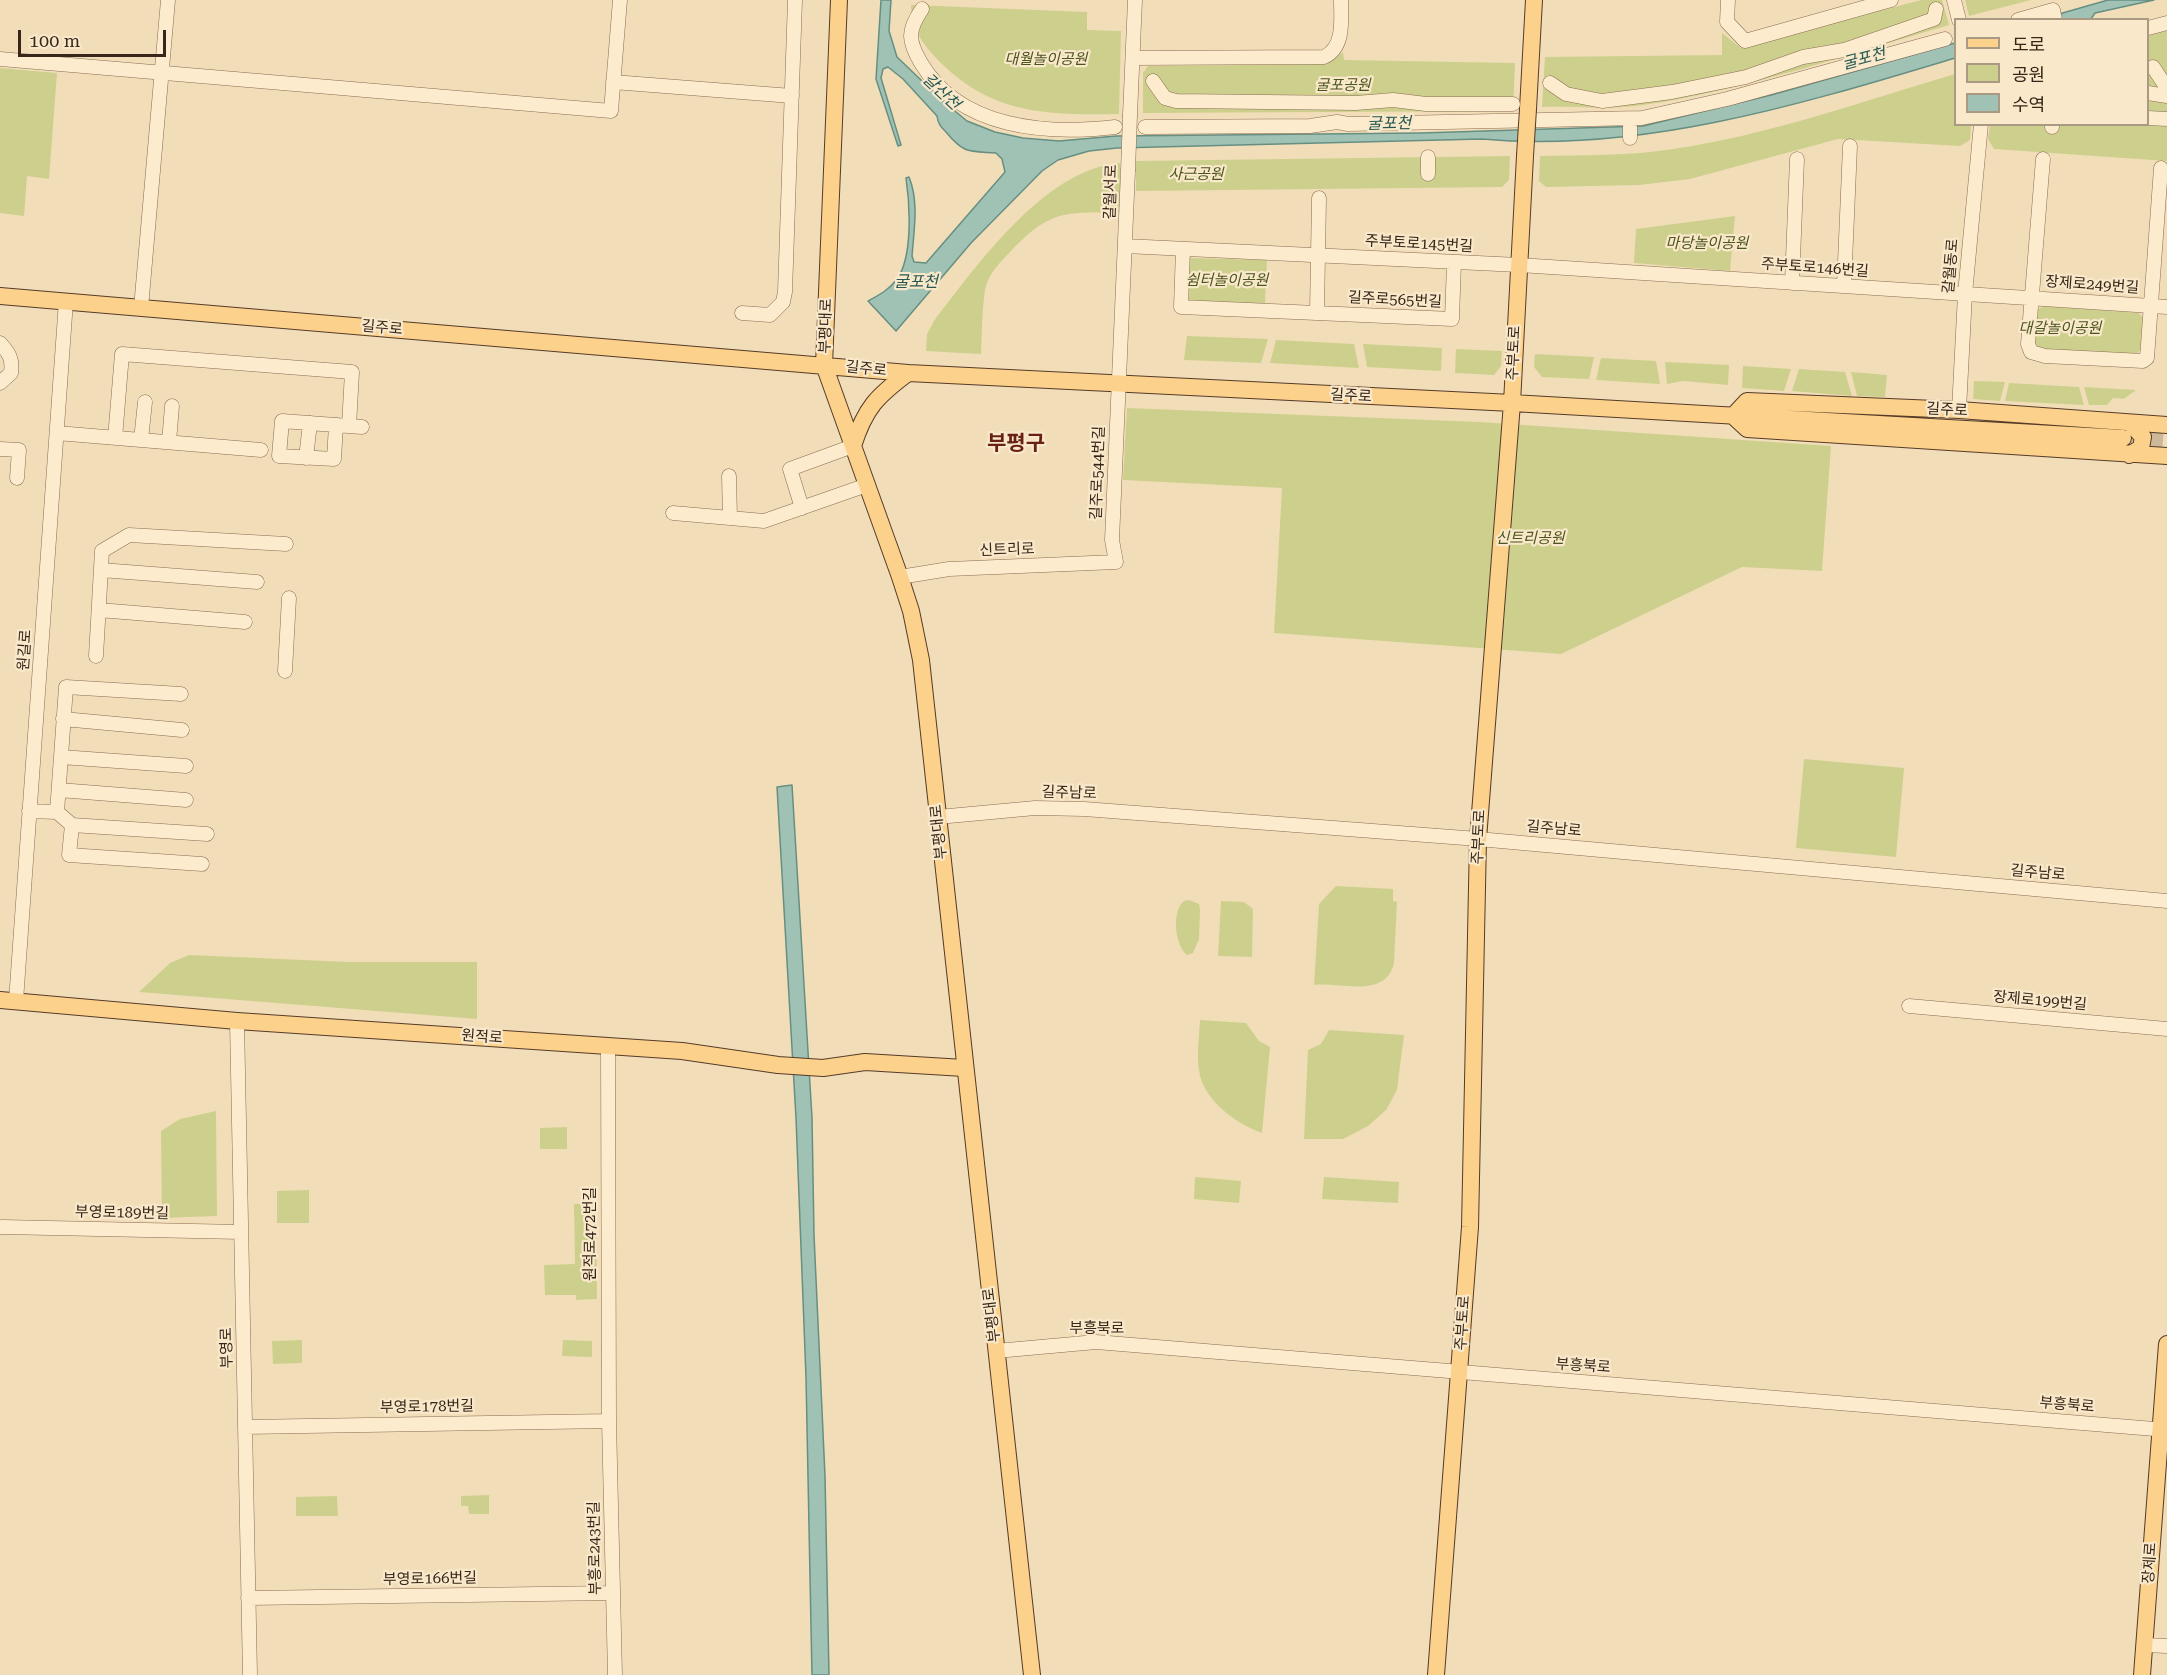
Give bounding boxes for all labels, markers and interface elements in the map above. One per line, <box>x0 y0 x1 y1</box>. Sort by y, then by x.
scale bar <box>21 18 170 56</box>
legend <box>1954 18 2149 126</box>
text: 100 m <box>29 30 80 51</box>
text: 도로 <box>2012 34 2045 55</box>
water label: 굴포천 <box>1840 44 1888 74</box>
park label: 대월놀이공원 <box>1005 51 1087 69</box>
text: 공원 <box>2012 64 2045 85</box>
water label: 갈산천 <box>918 70 964 114</box>
park label: 굴포공원 <box>1315 77 1371 95</box>
text: 수역 <box>2012 94 2045 115</box>
water label: 굴포천 <box>1367 114 1411 134</box>
street label: 갈월서로 <box>1101 164 1121 220</box>
park label: 사근공원 <box>1168 166 1224 184</box>
street label: 주부토로145번길 <box>1365 232 1473 256</box>
park label: 마당놀이공원 <box>1666 235 1748 253</box>
street label: 갈월동로 <box>1940 238 1962 294</box>
street label: 주부토로146번길 <box>1761 255 1869 281</box>
water label: 굴포천 <box>894 272 938 292</box>
park label: 쉼터놀이공원 <box>1186 272 1268 290</box>
street label: 장제로249번길 <box>2044 273 2140 297</box>
street label: 길주로565번길 <box>1347 289 1443 311</box>
street label: 부평대로 <box>816 298 836 354</box>
street label: 길주로 <box>361 317 403 339</box>
park label: 대갈놀이공원 <box>2019 320 2101 338</box>
street label: 주부토로 <box>1504 325 1524 381</box>
street label: 길주로 <box>844 358 888 380</box>
street label: 길주로 <box>1330 386 1372 406</box>
street label: 길주로 <box>1926 400 1968 420</box>
street label: 길주로544번길 <box>1087 426 1109 520</box>
district label: 부평구 <box>987 431 1045 457</box>
park label: 신트리공원 <box>1496 530 1564 548</box>
street label: 신트리로 <box>979 540 1035 560</box>
street label: 원길로 <box>15 629 35 671</box>
street label: 길주남로 <box>1041 783 1097 803</box>
street label: 부평대로 <box>927 804 951 860</box>
street label: 주부토로 <box>1469 809 1489 865</box>
street label: 길주남로 <box>1526 818 1582 840</box>
street label: 길주남로 <box>2010 862 2066 884</box>
street label: 장제로199번길 <box>1992 988 2088 1014</box>
street label: 원적로 <box>461 1027 503 1047</box>
street label: 원적로472번길 <box>582 1187 600 1281</box>
street label: 부영로189번길 <box>75 1203 169 1223</box>
street label: 부평대로 <box>980 1287 1004 1343</box>
street label: 주부토로 <box>1452 1295 1474 1351</box>
street label: 부흥북로 <box>1069 1320 1125 1338</box>
street label: 부영로 <box>218 1327 236 1369</box>
street label: 부흥북로 <box>1555 1355 1611 1377</box>
street label: 부흥북로 <box>2039 1394 2095 1416</box>
street label: 부영로178번길 <box>380 1397 474 1417</box>
street label: 부흥로243번길 <box>585 1501 605 1595</box>
street label: 장제로 <box>2140 1542 2160 1584</box>
street label: 부영로166번길 <box>383 1569 477 1589</box>

